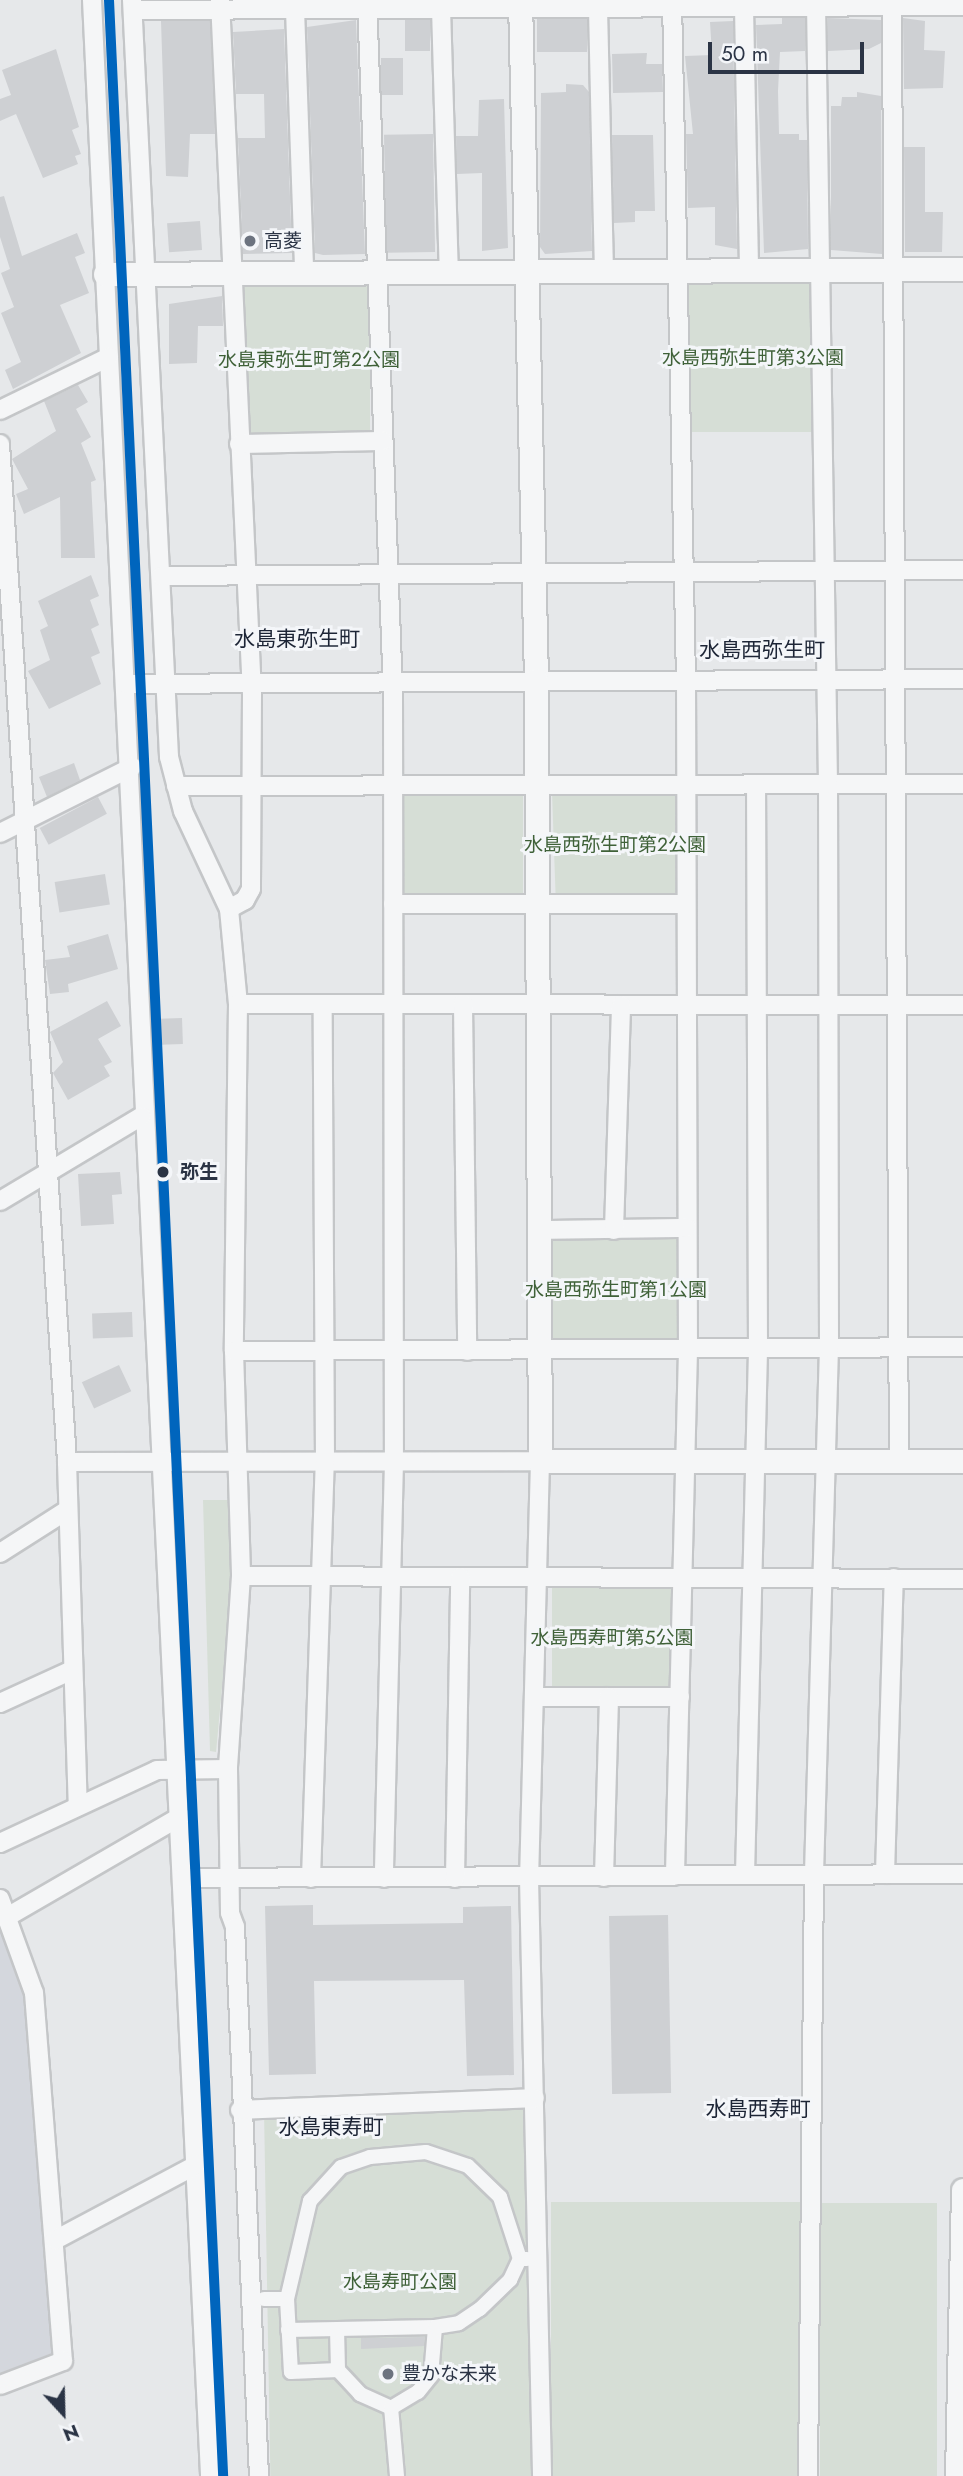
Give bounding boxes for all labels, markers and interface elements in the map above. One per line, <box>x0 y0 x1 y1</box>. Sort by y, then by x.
scale bar <box>711 28 867 72</box>
text: 50 m <box>721 39 768 69</box>
place label: 高菱 <box>264 230 302 252</box>
marker: 高菱 <box>242 233 258 249</box>
park label: 水島西弥生町第３公園 <box>662 347 844 369</box>
park label: 水島東弥生町第２公園 <box>218 349 400 371</box>
district label: 水島東弥生町 <box>234 626 360 652</box>
district label: 水島西弥生町 <box>699 637 825 663</box>
park label: 水島西弥生町第２公園 <box>524 834 706 856</box>
marker: 弥生 <box>152 1161 174 1183</box>
place label: 弥生 <box>180 1161 218 1183</box>
park label: 水島西弥生町第１公園 <box>525 1279 707 1301</box>
park label: 水島西寿町第５公園 <box>530 1627 694 1649</box>
district label: 水島西寿町 <box>706 2096 810 2122</box>
district label: 水島東寿町 <box>279 2114 383 2140</box>
park label: 水島寿町公園 <box>343 2271 457 2293</box>
place label: 豊かな未来 <box>402 2363 497 2385</box>
marker: 豊かな未来 <box>380 2366 396 2382</box>
north arrow <box>28 2378 98 2448</box>
text: N <box>59 2418 83 2448</box>

